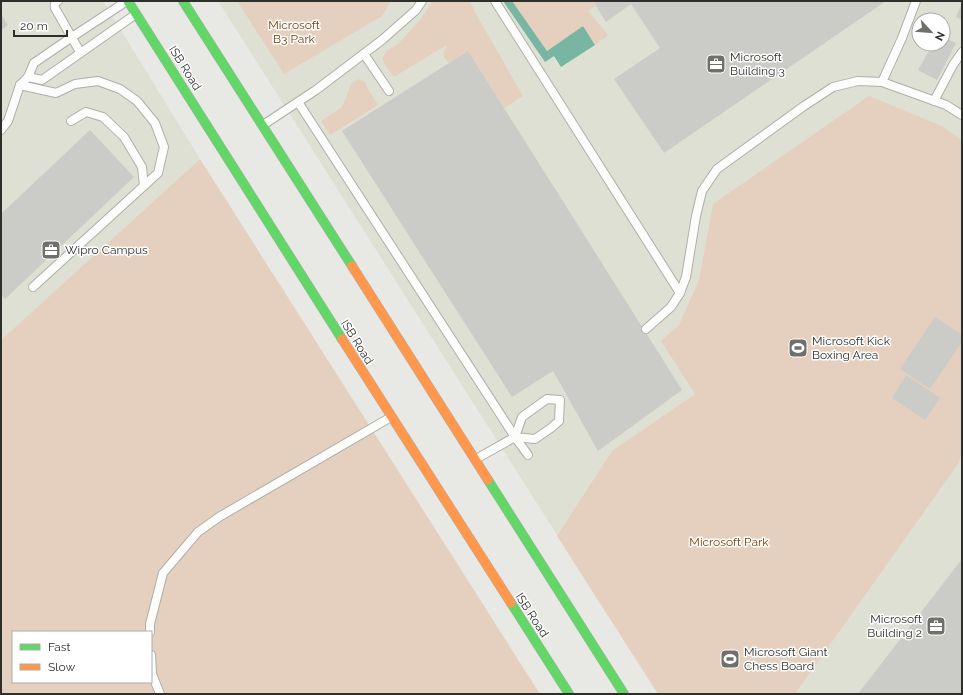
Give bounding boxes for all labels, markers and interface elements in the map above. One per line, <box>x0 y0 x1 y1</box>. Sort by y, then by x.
scale bar <box>14 12 67 38</box>
north arrow <box>911 12 951 52</box>
park label: Microsoft B3 Park <box>268 18 320 46</box>
text: 20 m <box>20 19 48 33</box>
text: N <box>932 30 947 43</box>
street label: ISB Road <box>166 43 204 93</box>
place label: Microsoft Building 3 <box>730 50 785 78</box>
office icon: Microsoft Building 3 <box>705 53 727 75</box>
office icon: Wipro Campus <box>40 239 62 261</box>
place label: Wipro Campus <box>65 243 148 257</box>
street label: ISB Road <box>338 317 376 367</box>
place label: Microsoft Kick Boxing Area <box>812 334 891 362</box>
sports icon: Microsoft Kick Boxing Area <box>787 337 809 359</box>
park label: Microsoft Park <box>689 535 769 549</box>
street label: ISB Road <box>512 590 552 640</box>
place label: Microsoft Building 2 <box>867 612 922 640</box>
office icon: Microsoft Building 2 <box>925 615 947 637</box>
legend <box>12 631 152 683</box>
text: Fast <box>48 640 71 654</box>
place label: Microsoft Giant Chess Board <box>744 645 827 673</box>
sports icon: Microsoft Giant Chess Board <box>719 648 741 670</box>
text: Slow <box>48 660 75 674</box>

